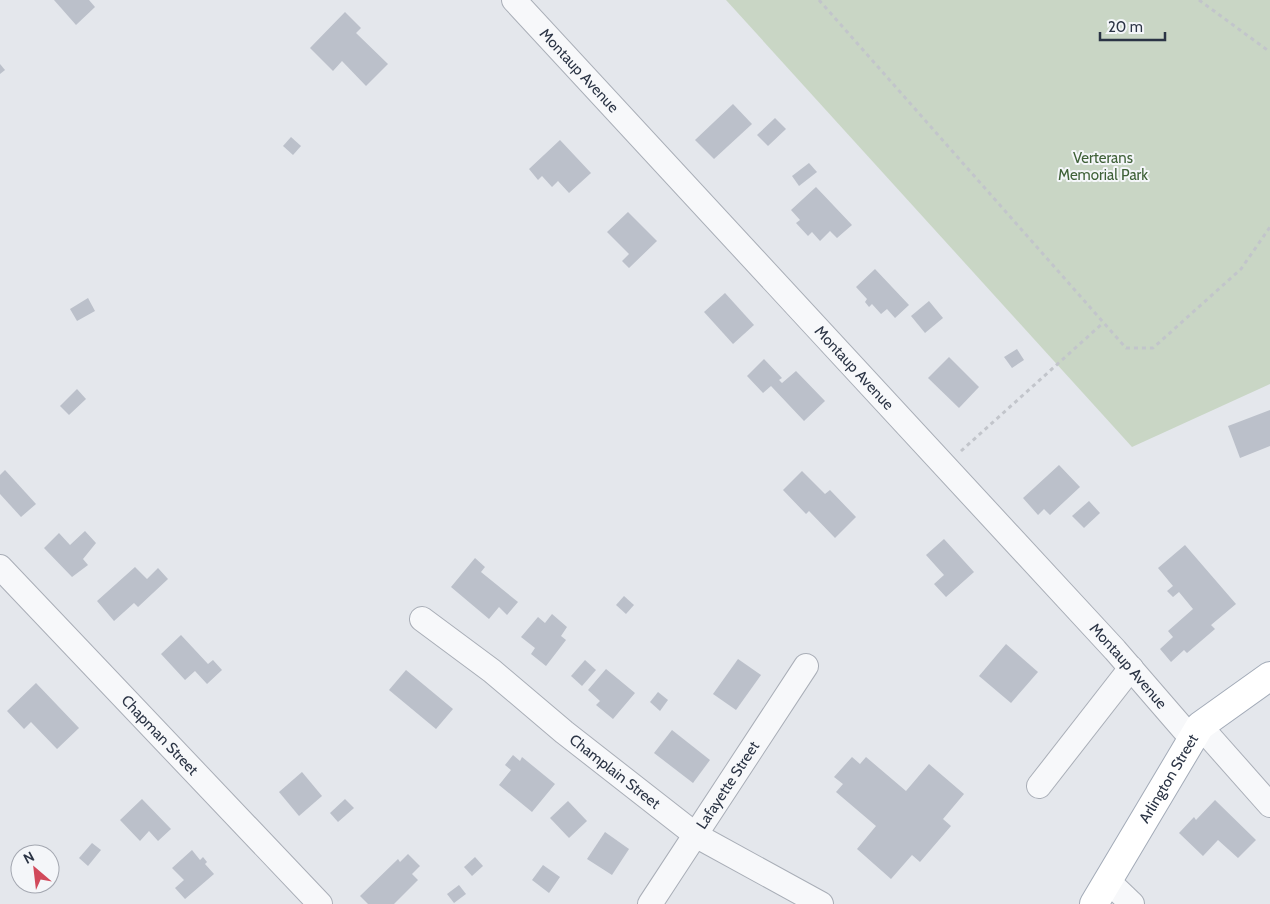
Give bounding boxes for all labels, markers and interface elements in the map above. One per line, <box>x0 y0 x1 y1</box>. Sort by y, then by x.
scale bar <box>1100 10 1165 42</box>
text: 20 m <box>1108 18 1143 36</box>
street label: Montaup Avenue <box>536 25 623 116</box>
park label: Verterans Memorial Park <box>1058 149 1148 184</box>
street label: Montaup Avenue <box>811 322 898 414</box>
street label: Montaup Avenue <box>1086 619 1171 713</box>
street label: Chapman Street <box>118 691 202 779</box>
street label: Champlain Street <box>566 731 664 813</box>
street label: Arlington Street <box>1135 731 1202 826</box>
street label: Lafayette Street <box>693 738 763 833</box>
north arrow <box>10 844 60 894</box>
text: N <box>20 847 37 868</box>

